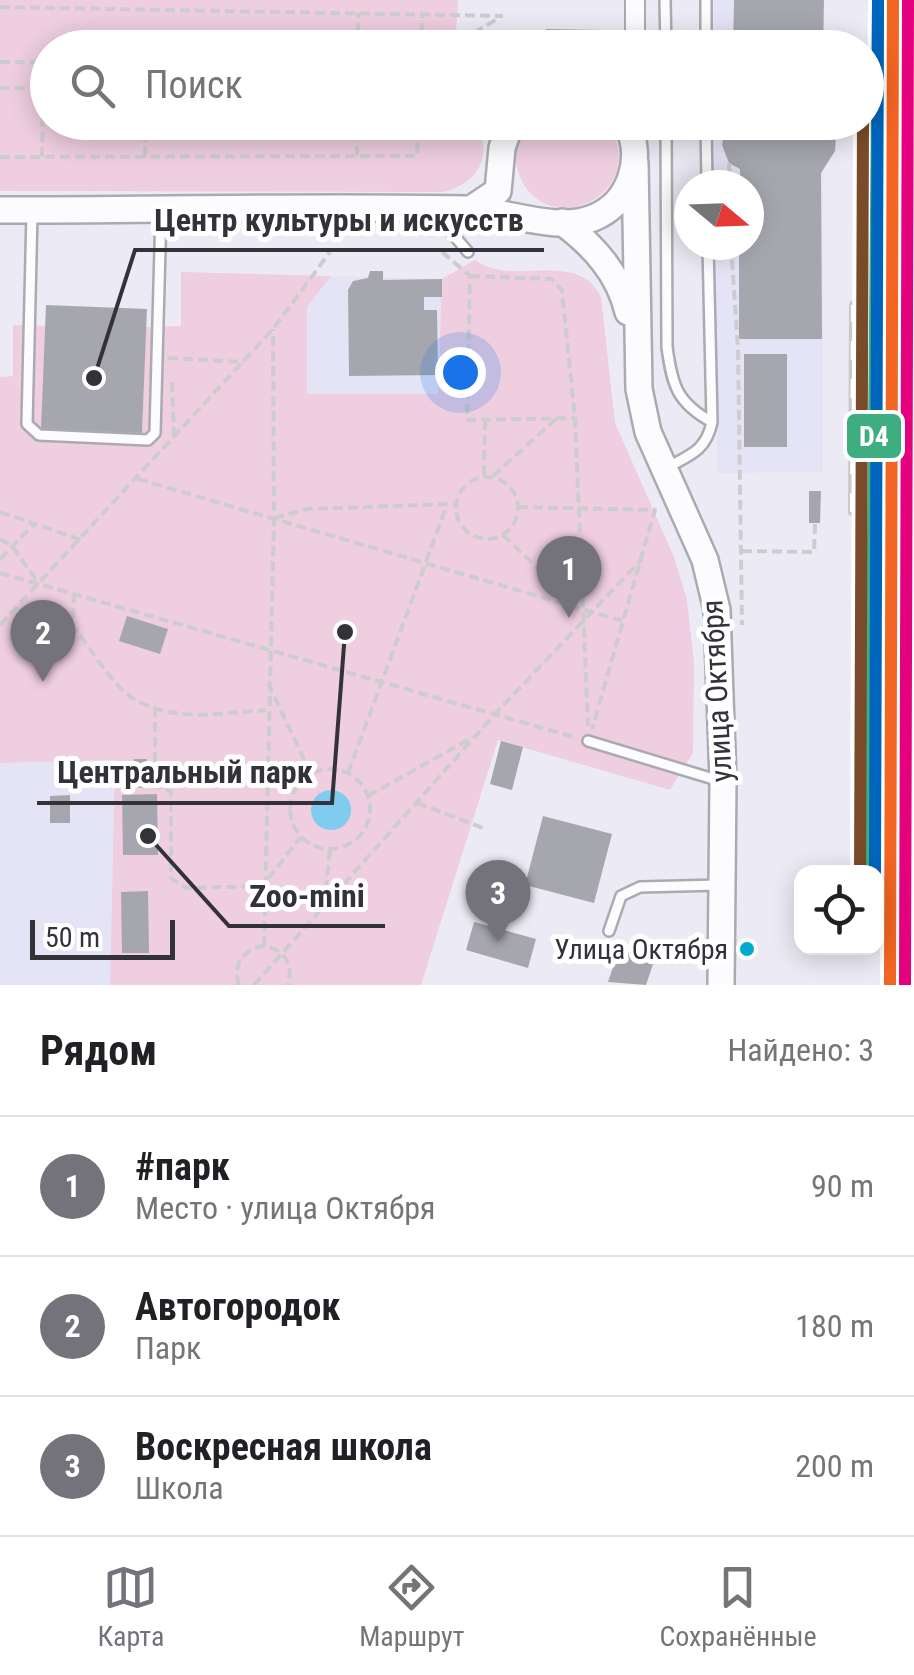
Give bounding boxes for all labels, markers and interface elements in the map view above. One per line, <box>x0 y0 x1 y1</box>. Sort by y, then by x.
search box <box>30 30 884 140</box>
icon: search <box>65 58 120 113</box>
text: Поиск <box>145 63 243 107</box>
north arrow <box>674 170 764 260</box>
callout: Центр культуры и искусств <box>135 188 544 250</box>
text: Центр культуры и искусств <box>154 201 524 239</box>
your location <box>435 347 486 398</box>
line badge: D4 <box>845 412 903 460</box>
text: D4 <box>859 420 889 453</box>
pin: 1 <box>536 536 602 618</box>
street label: улица Октября <box>694 599 739 783</box>
pin: 2 <box>10 600 76 682</box>
callout: Центральный парк <box>37 741 332 803</box>
text: Центральный парк <box>57 753 313 791</box>
pin: 3 <box>466 860 530 942</box>
callout: Zoo-mini <box>229 864 385 926</box>
map controls <box>794 865 884 955</box>
button: locate <box>794 865 884 955</box>
text: Zoo-mini <box>249 877 365 915</box>
scale bar <box>30 915 175 960</box>
text: 50 m <box>45 921 100 954</box>
place label: Улица Октября <box>554 933 728 966</box>
marker: Улица Октября <box>737 939 757 959</box>
text: Рядом <box>40 1026 157 1075</box>
text: Найдено: 3 <box>727 1031 874 1069</box>
text: #парк <box>135 1145 230 1189</box>
text: 1 <box>64 1167 81 1205</box>
text: 90 m <box>811 1167 874 1205</box>
text: Место · улица Октября <box>135 1189 435 1227</box>
text: Автогородок <box>135 1285 341 1329</box>
text: 2 <box>64 1307 81 1345</box>
text: 180 m <box>795 1307 874 1345</box>
text: Парк <box>135 1329 201 1367</box>
text: Воскресная школа <box>135 1425 432 1469</box>
text: 3 <box>64 1447 81 1485</box>
text: 200 m <box>795 1447 874 1485</box>
text: Школа <box>135 1469 224 1507</box>
tab: Карта <box>97 1560 164 1653</box>
tab: Маршрут <box>359 1560 465 1653</box>
tab: Сохранённые <box>659 1560 817 1653</box>

